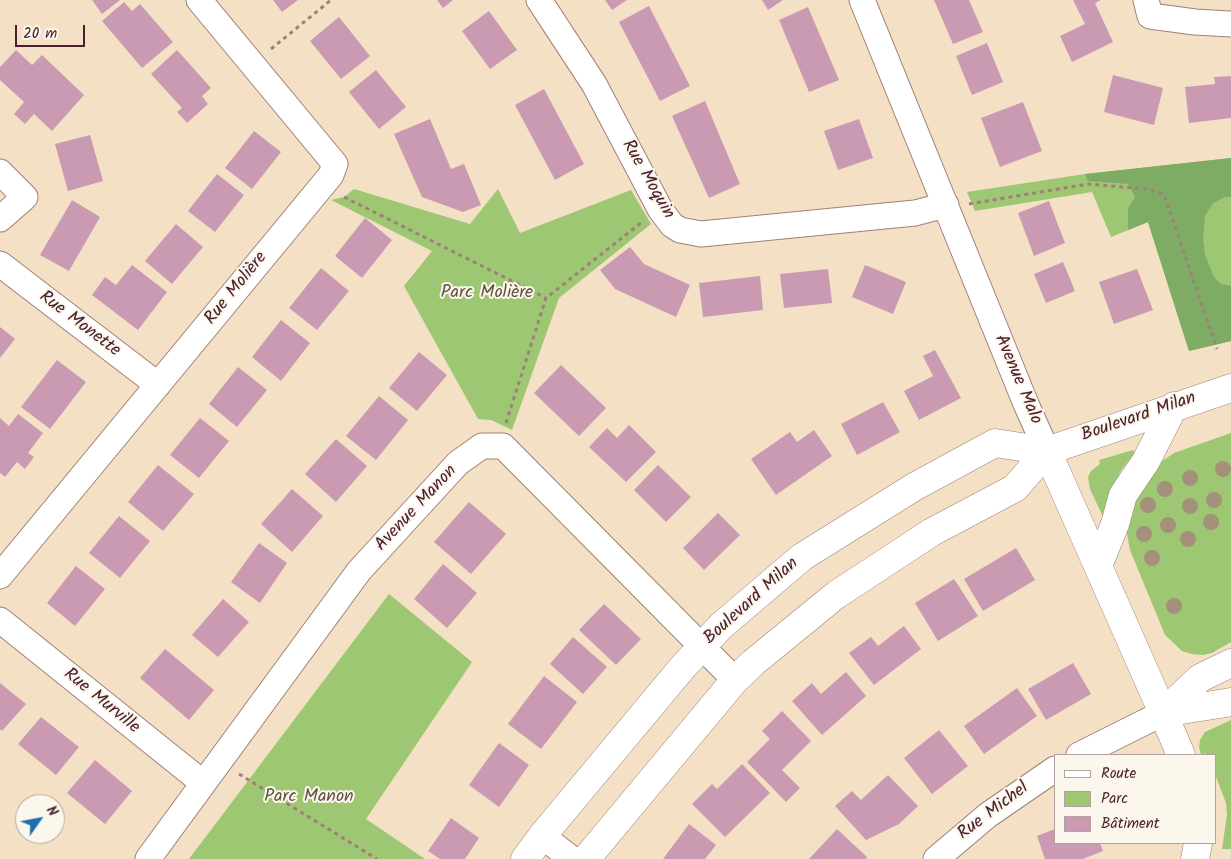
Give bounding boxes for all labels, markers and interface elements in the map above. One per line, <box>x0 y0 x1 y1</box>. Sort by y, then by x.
scale bar <box>18 15 88 47</box>
text: 20 m <box>23 22 57 46</box>
street label: Rue Moquin <box>616 137 678 223</box>
street label: Rue Molière <box>201 248 273 330</box>
park label: Parc Molière <box>441 283 533 305</box>
street label: Rue Monette <box>34 287 124 363</box>
street label: Avenue Malo <box>988 332 1046 428</box>
street label: Boulevard Milan <box>1079 388 1199 448</box>
street label: Avenue Manon <box>372 461 462 557</box>
street label: Boulevard Milan <box>700 554 804 650</box>
street label: Rue Murville <box>58 665 144 739</box>
legend <box>1054 754 1216 844</box>
text: Route <box>1101 762 1136 786</box>
street label: Rue Michel <box>954 778 1034 846</box>
park label: Parc Manon <box>264 787 354 809</box>
text: Parc <box>1101 787 1128 811</box>
north arrow <box>15 794 65 844</box>
text: N <box>40 802 63 821</box>
text: Bâtiment <box>1101 812 1160 836</box>

